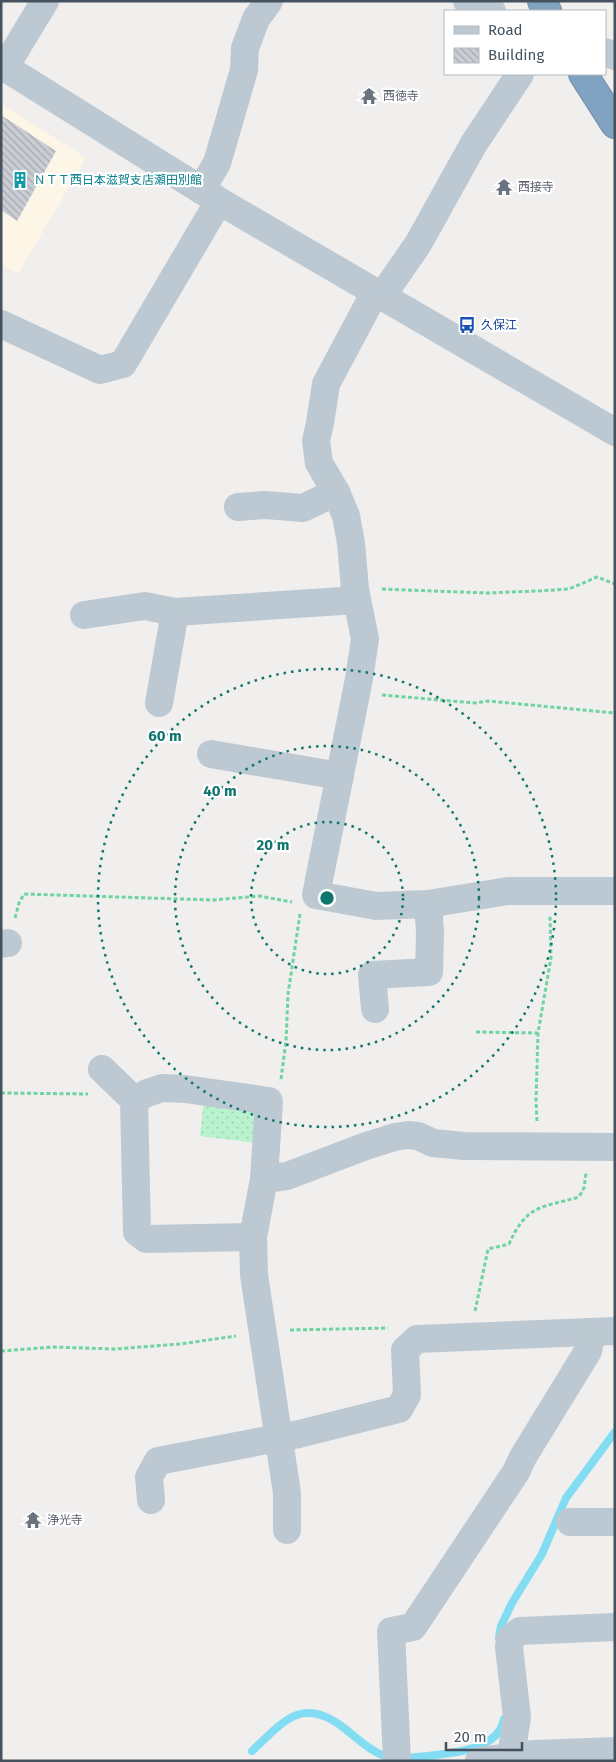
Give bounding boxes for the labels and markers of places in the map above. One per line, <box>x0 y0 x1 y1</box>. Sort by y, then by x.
temple icon: 西徳寺 <box>359 86 379 106</box>
place label: 西徳寺 <box>383 89 419 103</box>
building icon: ＮＴＴ西日本滋賀支店瀬田別館 <box>10 170 30 190</box>
place label: ＮＴＴ西日本滋賀支店瀬田別館 <box>34 173 202 187</box>
temple icon: 西接寺 <box>494 177 514 197</box>
place label: 西接寺 <box>518 180 554 194</box>
bus stop icon: 久保江 <box>457 315 477 335</box>
place label: 久保江 <box>481 318 517 332</box>
centre of rings <box>318 889 336 907</box>
temple icon: 浄光寺 <box>23 1510 43 1530</box>
place label: 浄光寺 <box>47 1513 83 1527</box>

